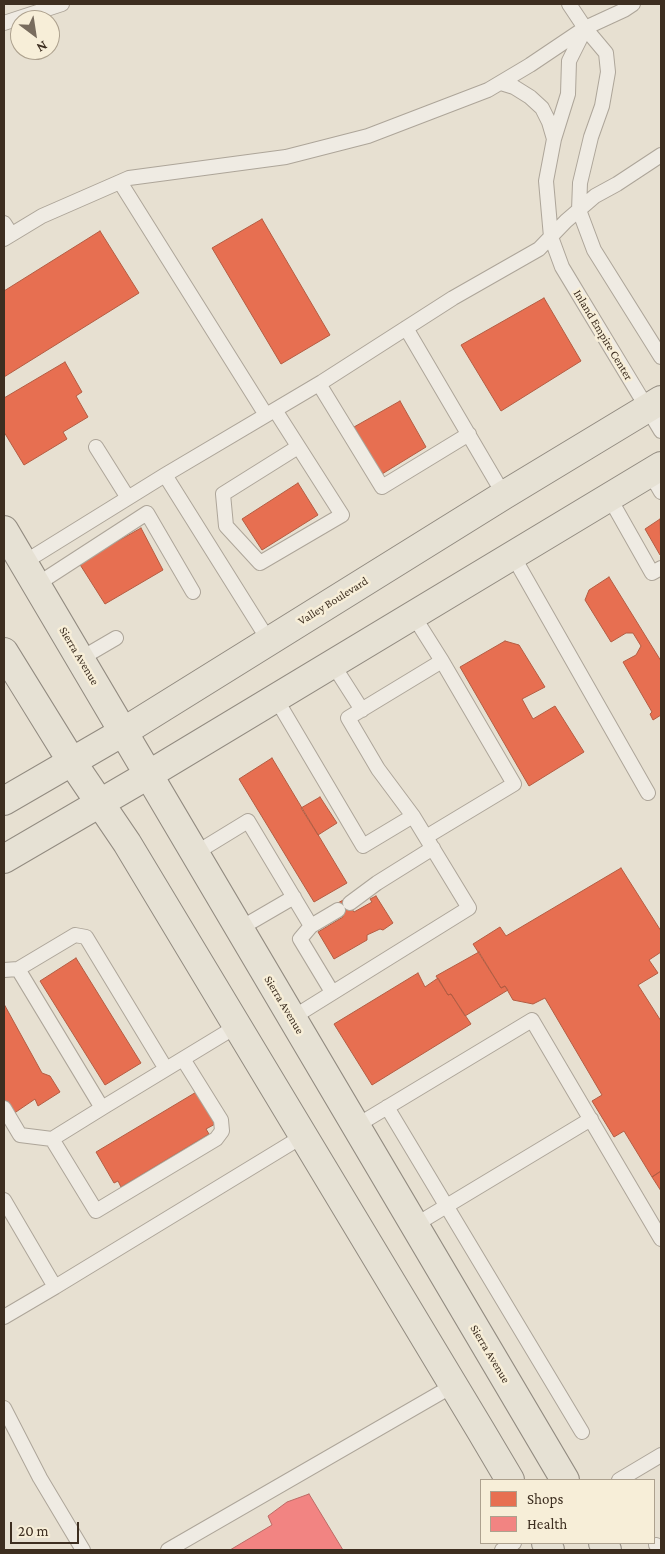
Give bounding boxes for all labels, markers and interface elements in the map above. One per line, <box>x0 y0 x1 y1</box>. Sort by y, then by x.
north arrow <box>10 10 60 60</box>
text: N <box>34 38 50 56</box>
street label: Inland Empire Center <box>570 287 636 383</box>
street label: Valley Boulevard <box>295 574 371 628</box>
street label: Sierra Avenue <box>56 624 102 688</box>
street label: Sierra Avenue <box>261 973 307 1037</box>
street label: Sierra Avenue <box>467 1322 513 1386</box>
legend <box>480 1479 655 1544</box>
text: Shops <box>527 1491 563 1507</box>
scale bar <box>12 1512 81 1544</box>
text: Health <box>527 1516 567 1532</box>
text: 20 m <box>18 1523 49 1539</box>

